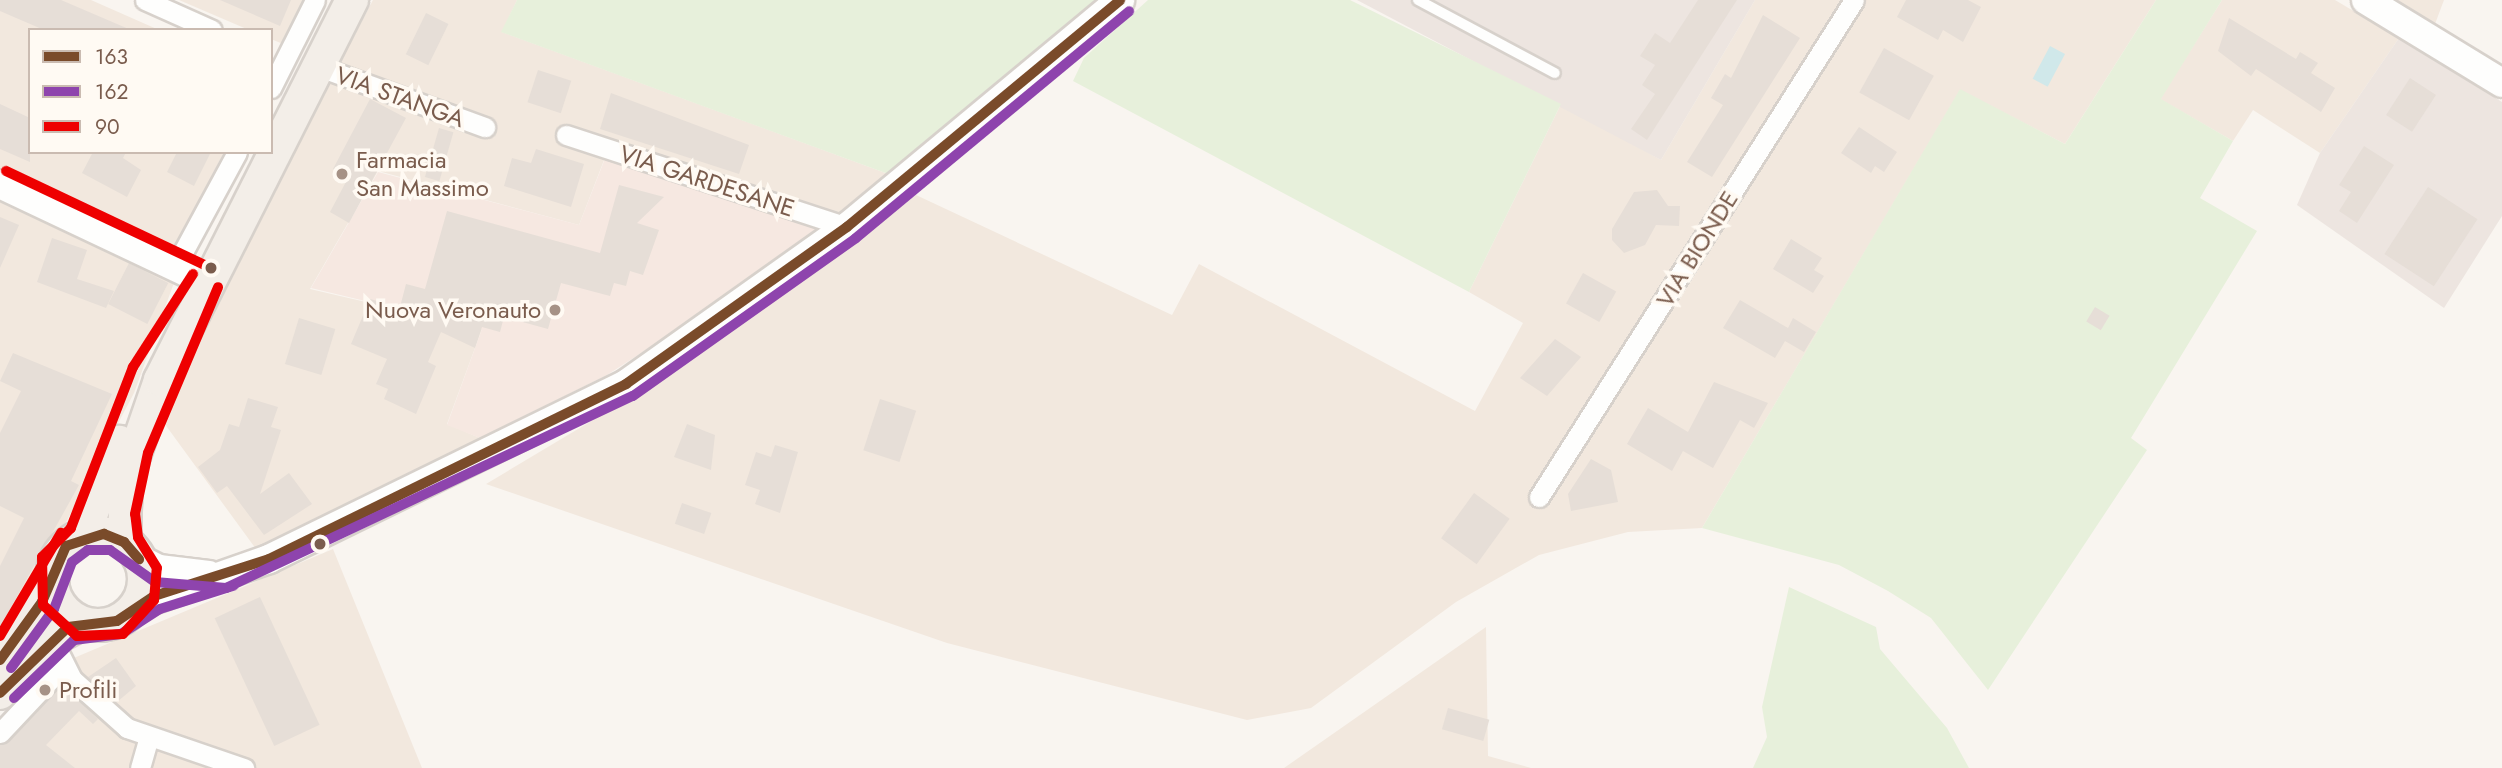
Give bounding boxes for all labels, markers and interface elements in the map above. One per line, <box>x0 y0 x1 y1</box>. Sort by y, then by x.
legend <box>28 28 273 154</box>
text: 163 <box>95 42 128 72</box>
street label: VIA STANGA <box>332 60 468 134</box>
text: 162 <box>95 77 129 107</box>
text: 90 <box>95 112 120 142</box>
street label: VIA GARDESANE <box>616 139 798 223</box>
place label: Farmacia San Massimo <box>356 146 489 202</box>
marker: Farmacia San Massimo <box>334 166 350 182</box>
street label: VIA BIONDE <box>1650 186 1744 312</box>
unlabelled marker <box>204 261 218 275</box>
place label: Nuova Veronauto <box>365 296 541 324</box>
marker: Nuova Veronauto <box>547 302 563 318</box>
unlabelled marker <box>313 537 327 551</box>
place label: Profili <box>59 676 118 704</box>
marker: Profili <box>37 682 53 698</box>

